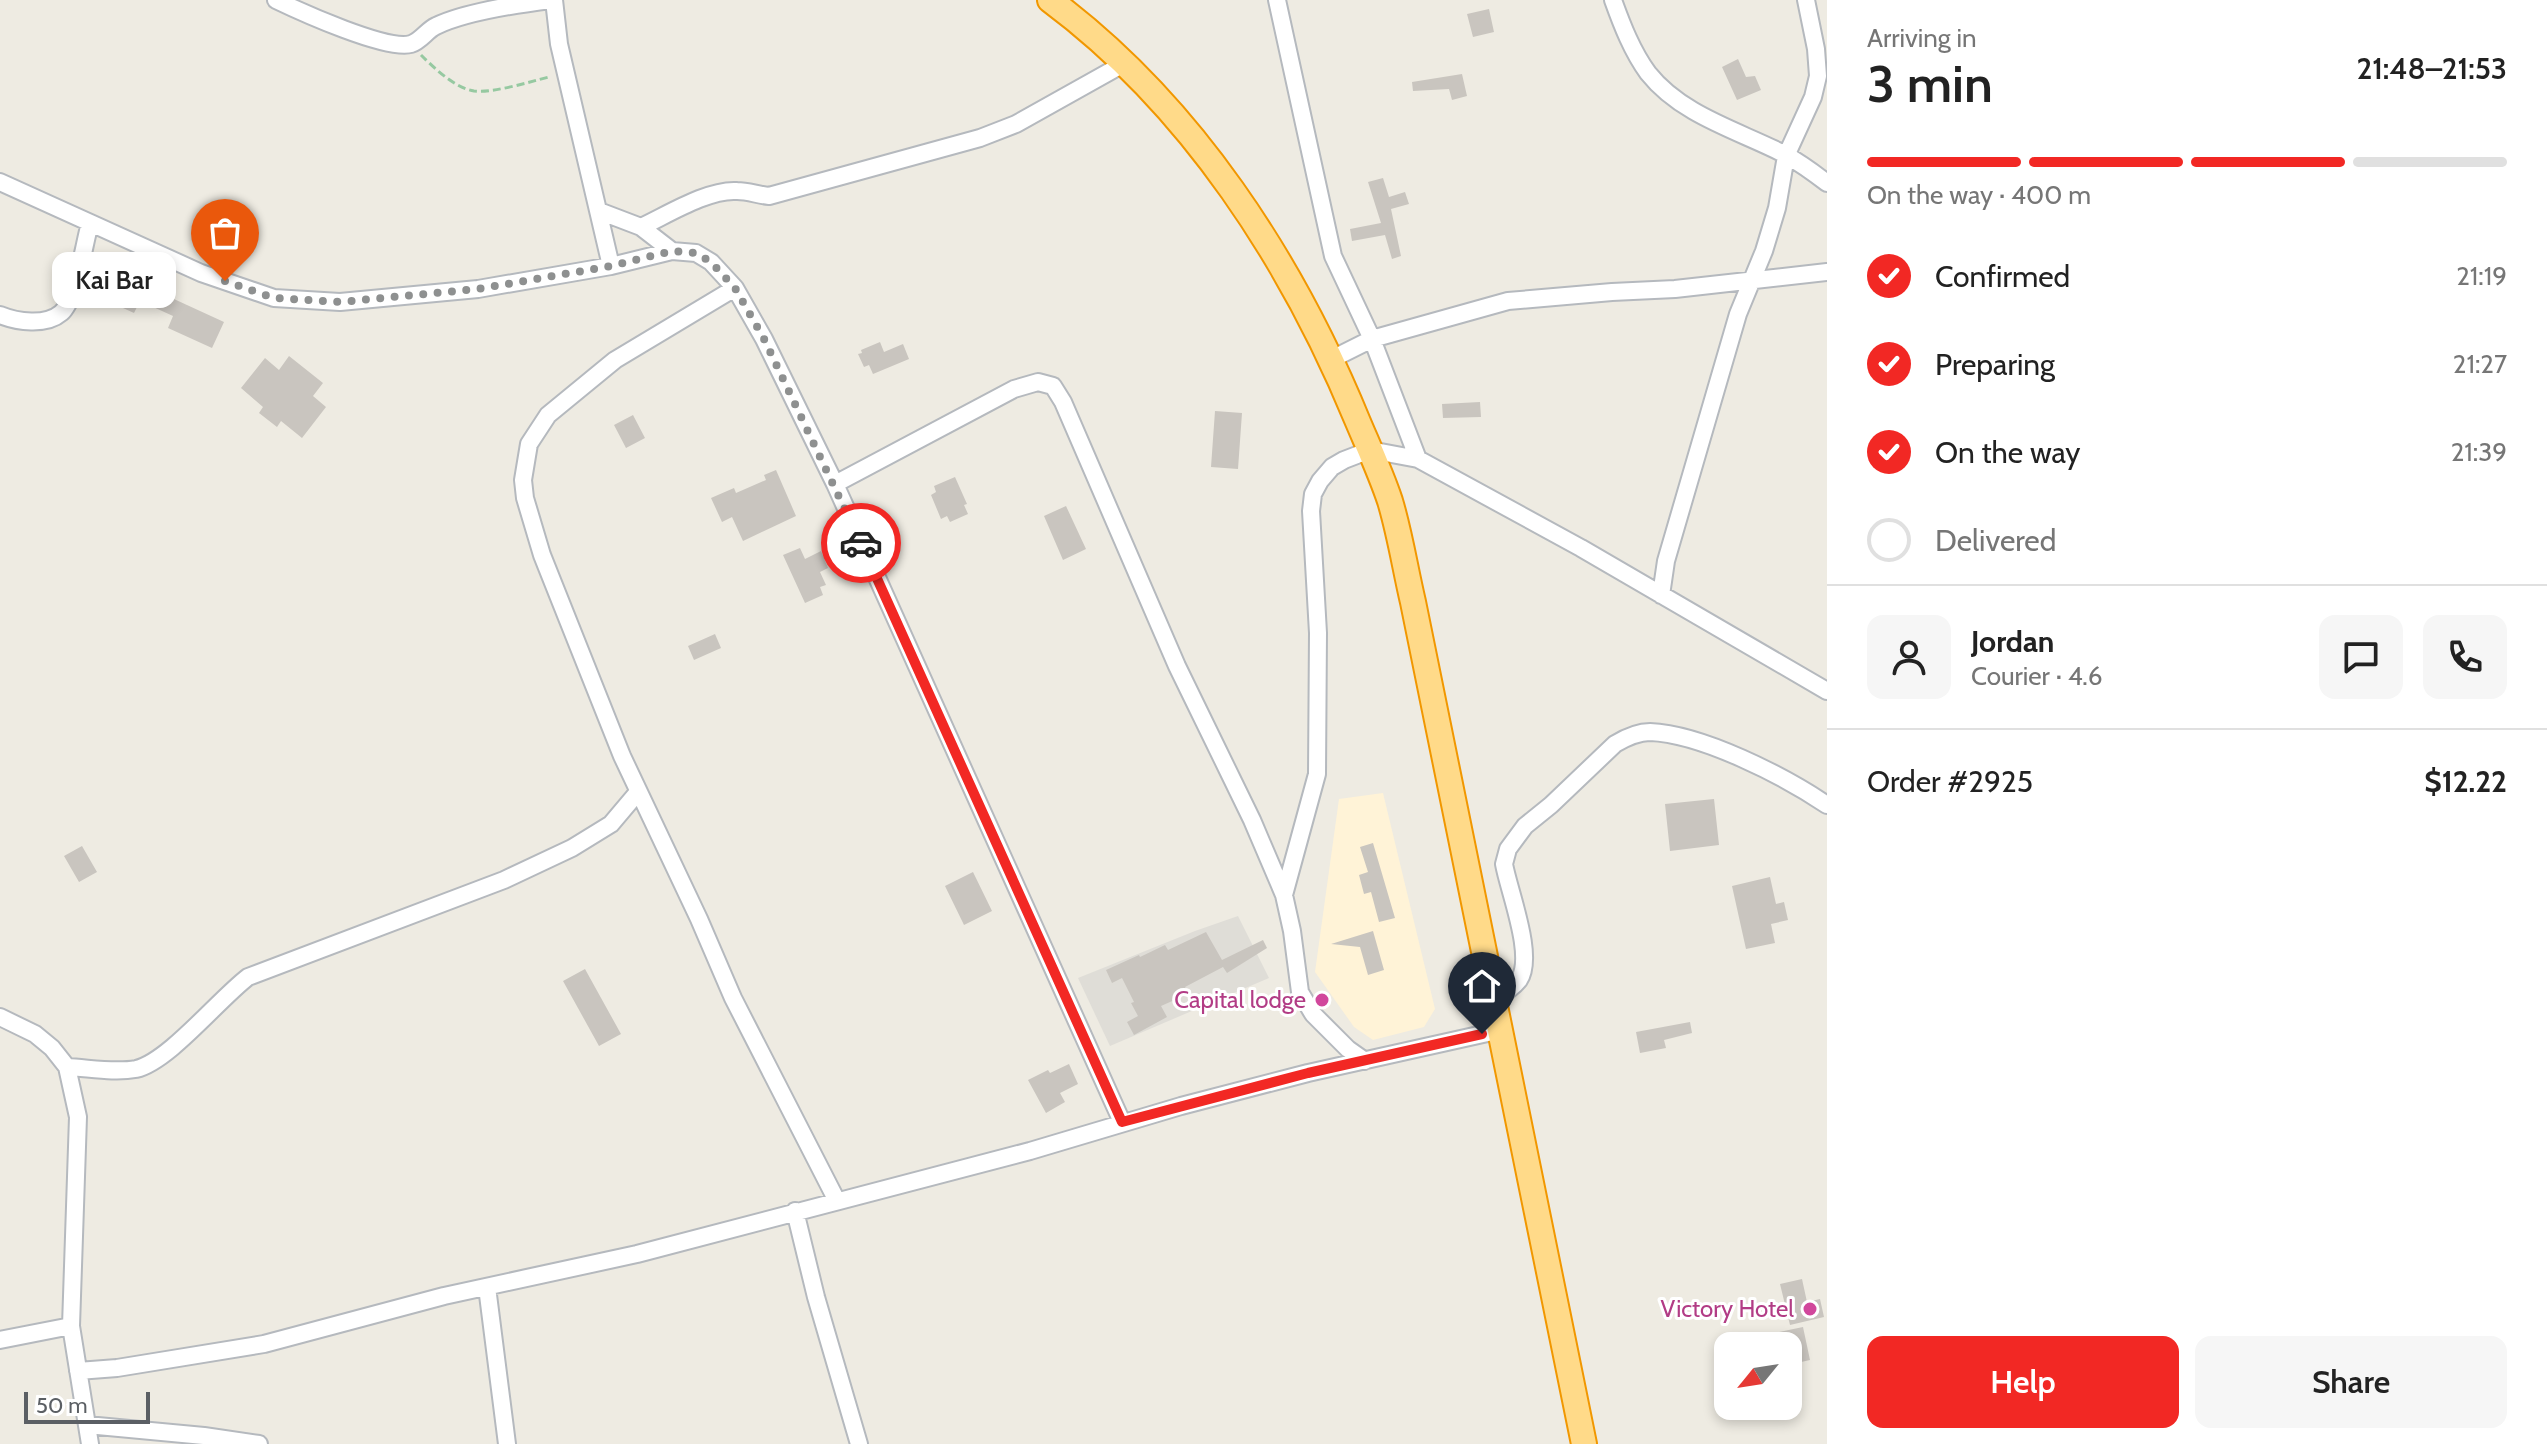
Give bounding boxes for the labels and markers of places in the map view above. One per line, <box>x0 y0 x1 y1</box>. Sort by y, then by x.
pin <box>191 199 259 281</box>
callout: Kai Bar <box>53 253 177 309</box>
pin <box>1448 952 1516 1034</box>
place label: Capital lodge <box>1174 985 1306 1014</box>
marker: Capital lodge <box>1313 991 1331 1009</box>
place label: Victory Hotel <box>1660 1294 1794 1323</box>
marker: Victory Hotel <box>1801 1300 1819 1318</box>

